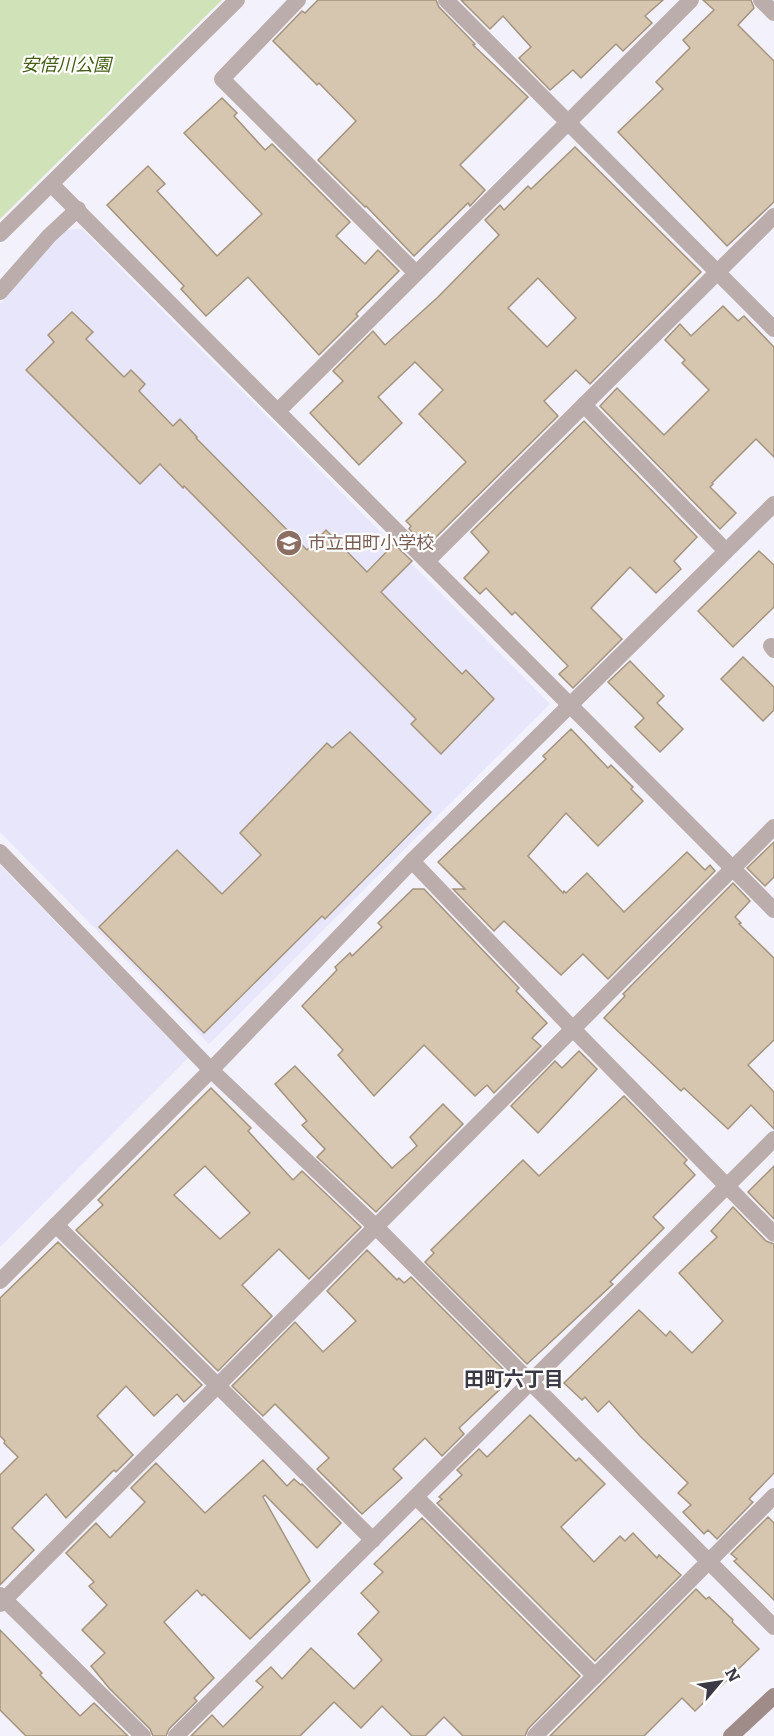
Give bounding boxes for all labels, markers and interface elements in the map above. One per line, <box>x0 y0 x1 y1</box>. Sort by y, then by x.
park label: 安倍川公園 <box>21 50 114 77</box>
school or university icon: 市立田町小学校 <box>274 528 304 558</box>
place label: 市立田町小学校 <box>308 528 434 555</box>
district label: 田町六丁目 <box>464 1362 564 1392</box>
north arrow <box>690 1652 750 1712</box>
text: N <box>720 1663 748 1686</box>

